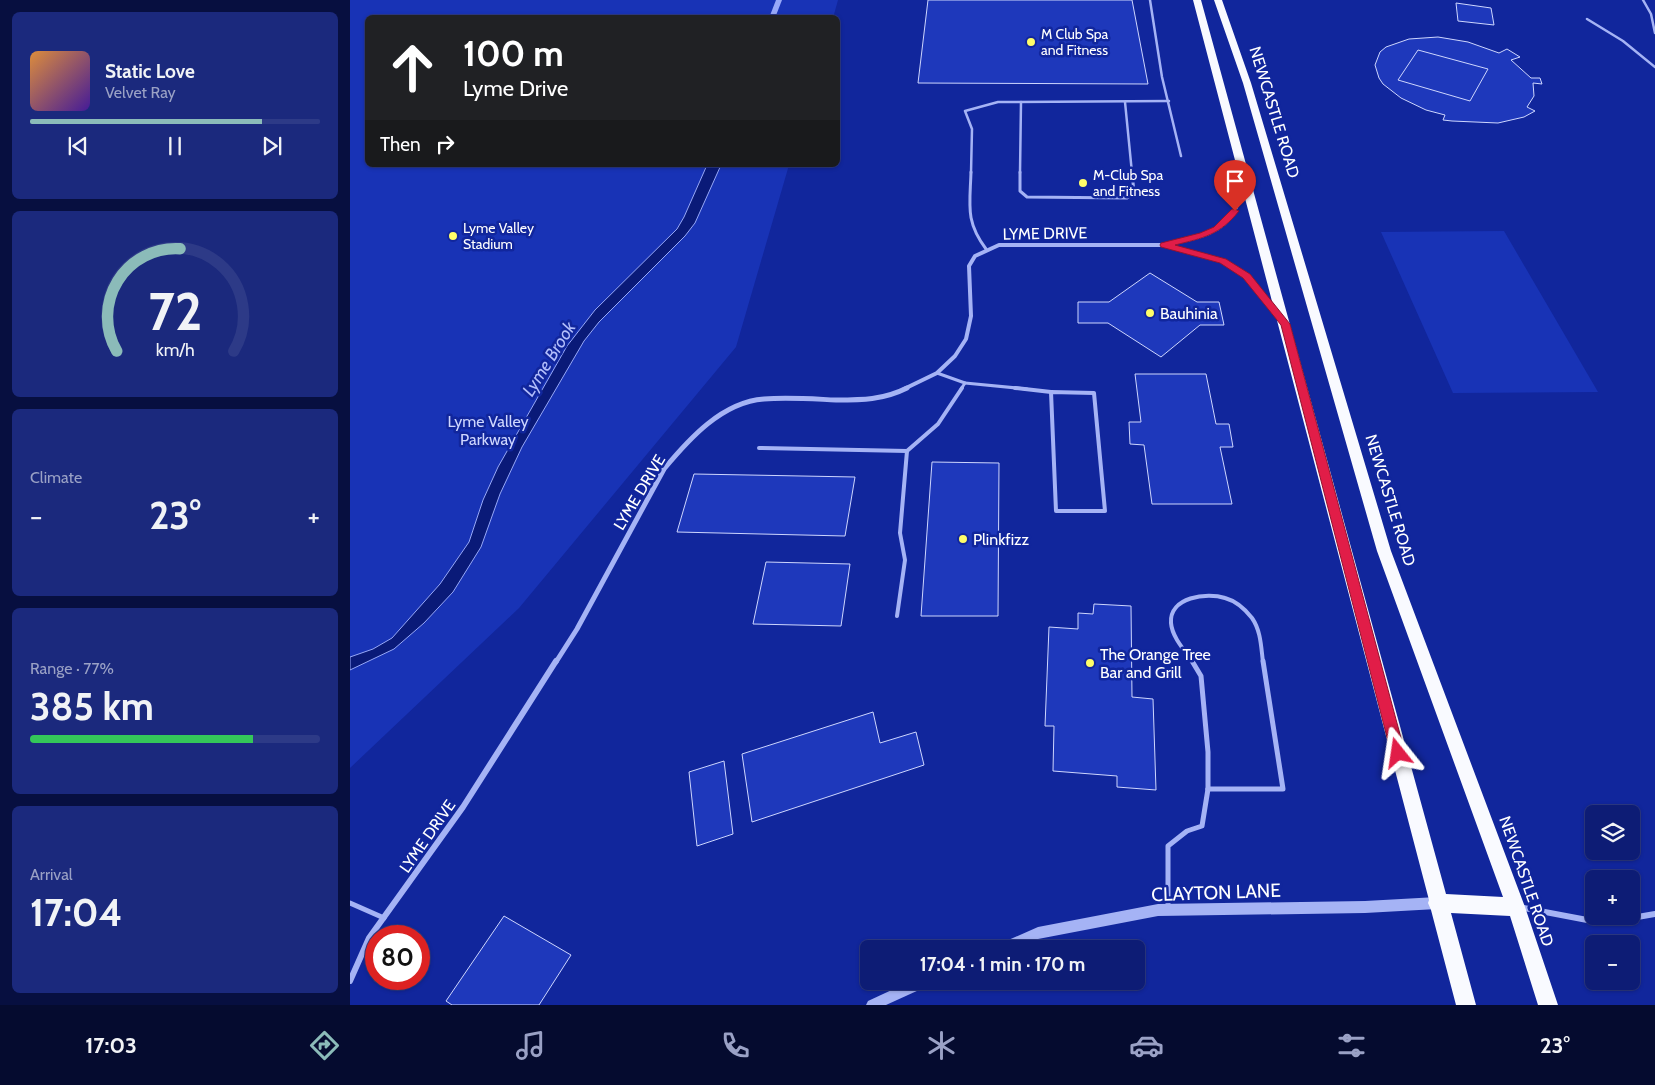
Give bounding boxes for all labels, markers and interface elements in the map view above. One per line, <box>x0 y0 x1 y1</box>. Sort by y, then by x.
place label: M Club Spa and Fitness <box>1041 25 1109 59</box>
text: 100 m <box>463 32 564 75</box>
icon: ahead <box>380 35 445 100</box>
marker: M Club Spa and Fitness <box>1025 36 1037 48</box>
street label: NEWCASTLE ROAD <box>1245 44 1304 180</box>
text: Static Love <box>105 60 195 83</box>
text: Lyme Drive <box>463 75 568 102</box>
text: Velvet Ray <box>105 83 176 102</box>
icon: right <box>431 130 459 158</box>
icon: previous <box>64 132 92 160</box>
icon: pause <box>161 132 189 160</box>
icon: next <box>258 132 286 160</box>
text: Then <box>380 133 421 156</box>
pin <box>1214 160 1256 211</box>
place label: M-Club Spa and Fitness <box>1093 166 1163 200</box>
icon: arrive <box>1221 167 1249 195</box>
marker: M-Club Spa and Fitness <box>1077 177 1089 189</box>
place label: Lyme Valley Stadium <box>463 219 534 253</box>
street label: LYME DRIVE <box>1003 223 1088 244</box>
marker: Lyme Valley Stadium <box>447 230 459 242</box>
text: 72 <box>148 280 202 343</box>
place label: Bauhinia <box>1160 304 1218 323</box>
marker: Bauhinia <box>1144 307 1156 319</box>
water label: Lyme Brook <box>518 317 581 400</box>
text: km/h <box>155 339 195 360</box>
park label: Lyme Valley Parkway <box>447 412 529 449</box>
street label: NEWCASTLE ROAD <box>1361 432 1420 568</box>
street label: LYME DRIVE <box>610 451 669 533</box>
text: Climate <box>30 468 82 487</box>
text: 23° <box>149 492 201 539</box>
text: − <box>30 499 42 533</box>
text: + <box>308 499 320 533</box>
place label: Plinkfizz <box>973 530 1030 549</box>
marker: Plinkfizz <box>957 533 969 545</box>
place label: The Orange Tree Bar and Grill <box>1100 645 1211 682</box>
marker: The Orange Tree Bar and Grill <box>1084 657 1096 669</box>
text: Range · 77% <box>30 659 114 678</box>
text: 385 km <box>30 683 154 730</box>
position arrow <box>1371 726 1423 778</box>
street label: LYME DRIVE <box>395 796 460 876</box>
map controls <box>1585 805 1640 990</box>
button: layers <box>1585 805 1640 860</box>
street label: NEWCASTLE ROAD <box>1495 814 1558 949</box>
text: Arrival <box>30 865 73 884</box>
button: + <box>1585 870 1640 925</box>
street label: CLAYTON LANE <box>1151 879 1281 906</box>
text: 17:04 <box>30 889 122 936</box>
speed limit sign: 80 <box>365 925 430 990</box>
button: − <box>1585 935 1640 990</box>
text: 17:04 · 1 min · 170 m <box>920 953 1085 976</box>
icon: directions <box>307 1028 342 1063</box>
icon: music <box>513 1028 548 1063</box>
icon: phone <box>718 1028 753 1063</box>
icon: climate <box>924 1028 959 1063</box>
icon: car <box>1129 1028 1164 1063</box>
icon: filters <box>1334 1028 1369 1063</box>
text: 17:03 <box>85 1032 137 1059</box>
text: 23° <box>1540 1032 1570 1059</box>

